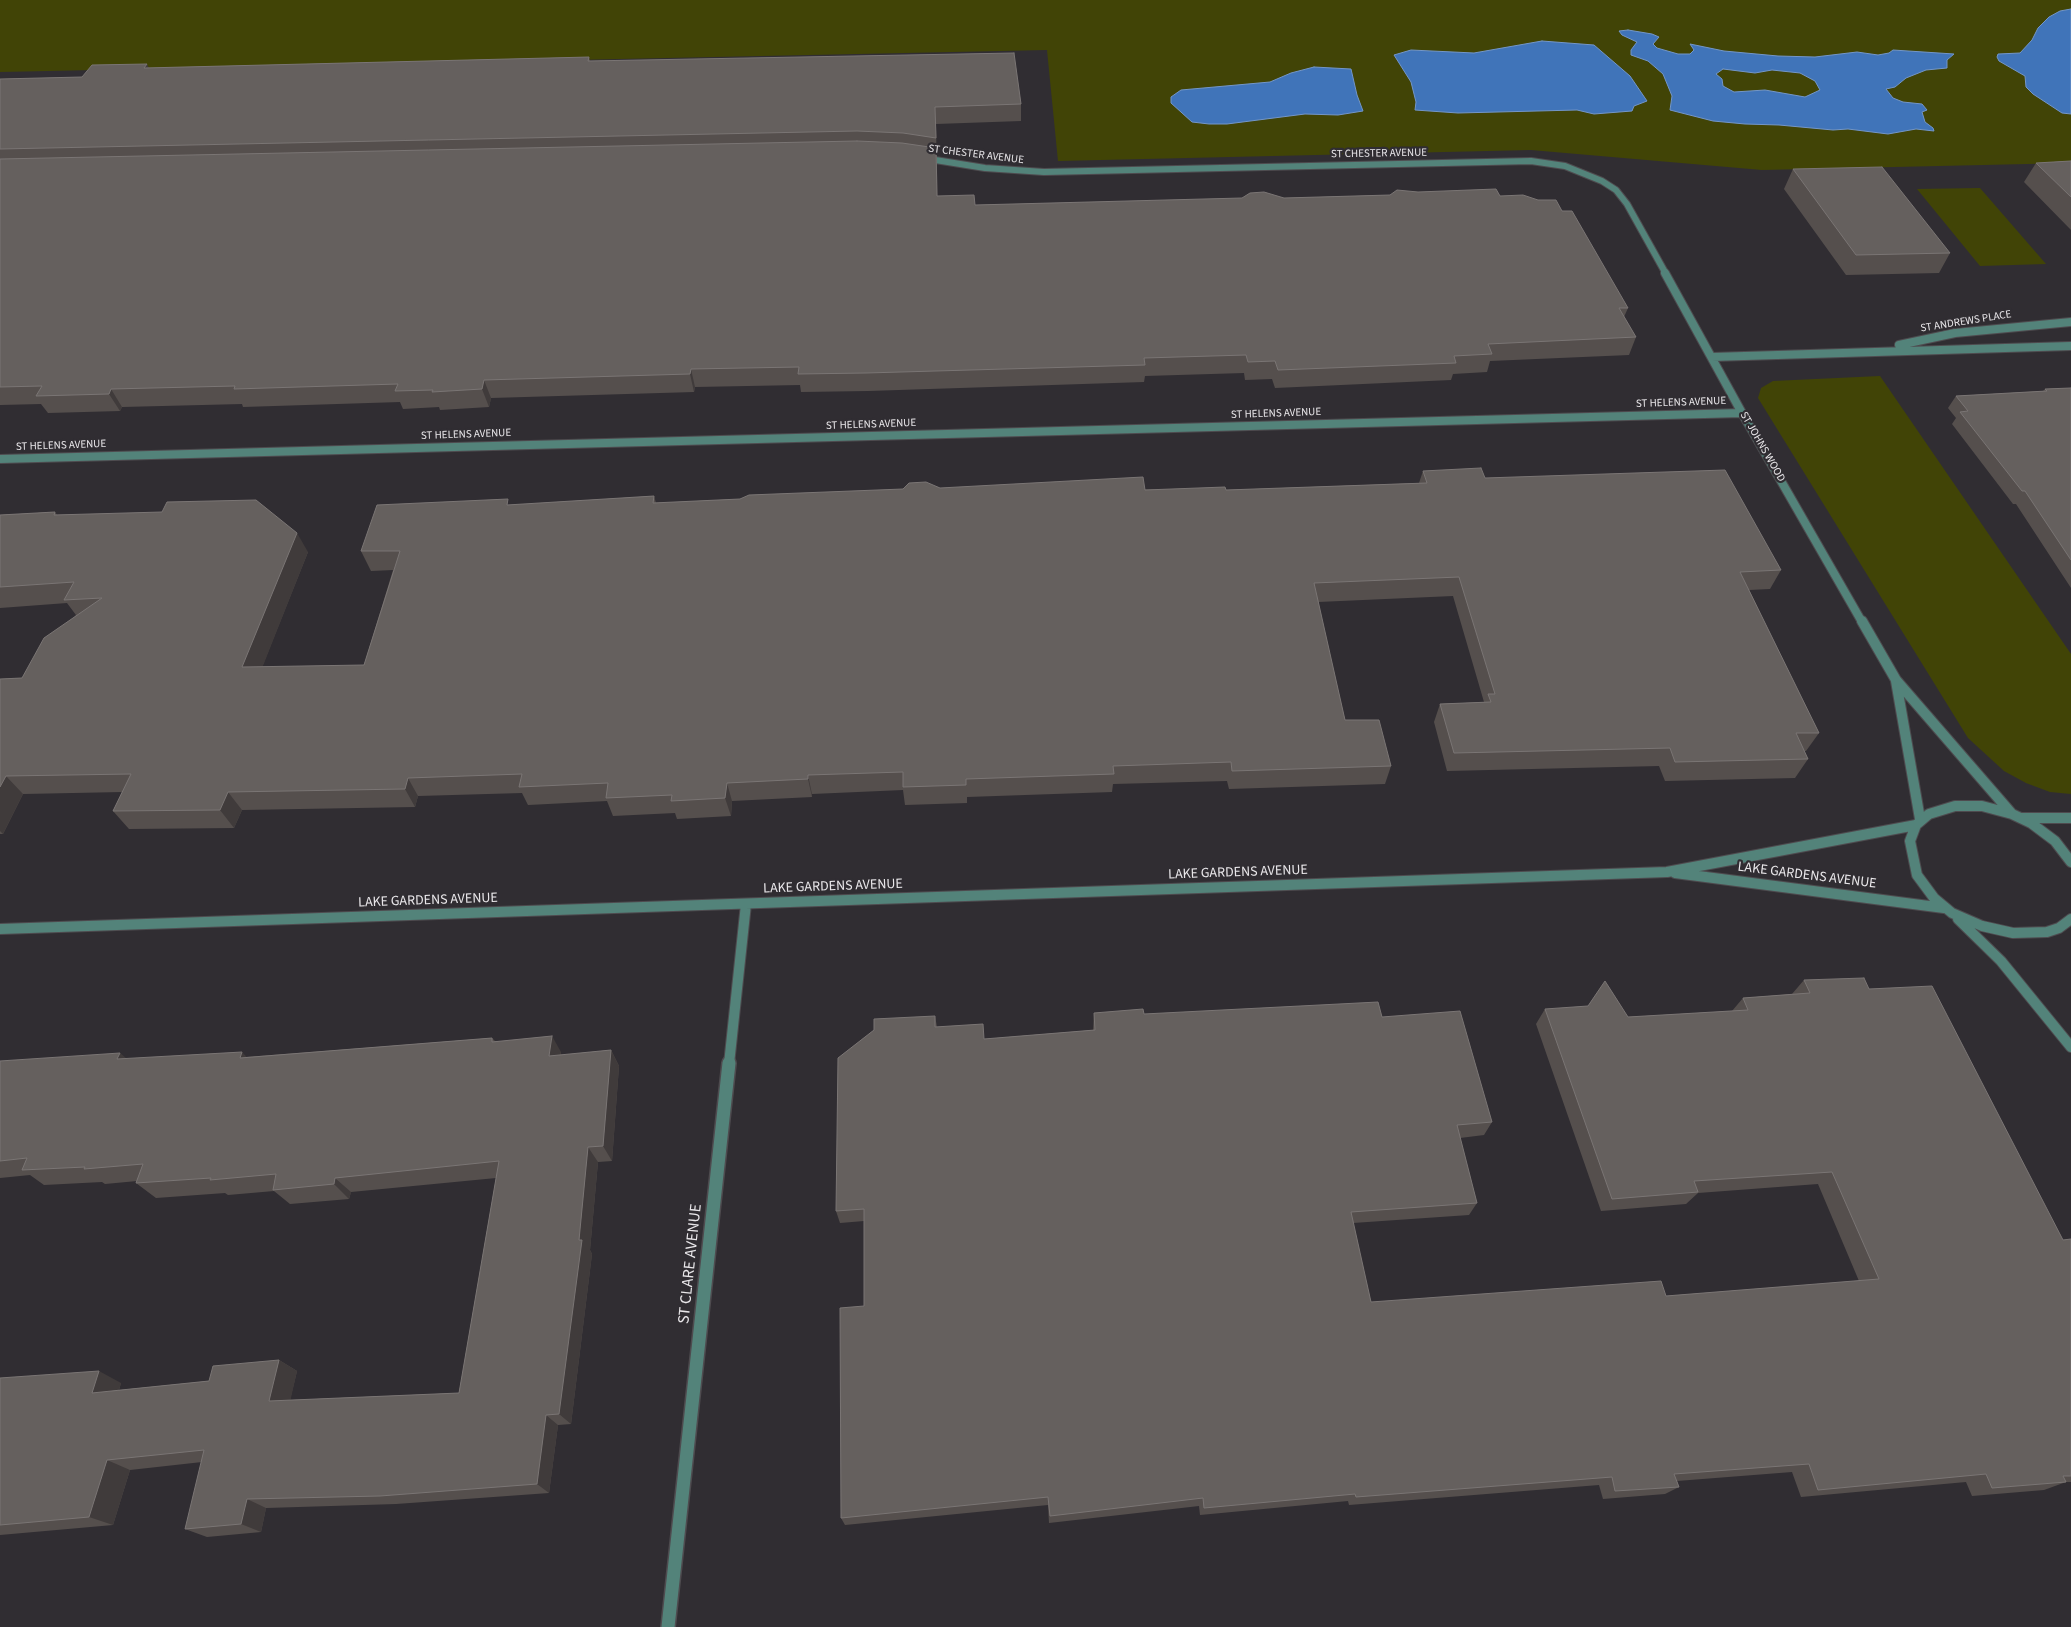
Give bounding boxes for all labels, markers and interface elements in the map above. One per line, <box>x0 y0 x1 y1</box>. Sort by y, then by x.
street label: ST CHESTER AVENUE <box>928 143 1024 167</box>
street label: ST CHESTER AVENUE <box>1331 147 1427 161</box>
street label: ST ANDREWS PLACE <box>1920 308 2012 336</box>
street label: ST HELENS AVENUE <box>1636 395 1726 411</box>
street label: ST HELENS AVENUE <box>1231 406 1321 422</box>
street label: ST JOHNS WOOD <box>1737 410 1787 484</box>
street label: ST HELENS AVENUE <box>826 417 916 433</box>
street label: ST HELENS AVENUE <box>421 427 511 443</box>
street label: ST HELENS AVENUE <box>16 438 106 454</box>
street label: LAKE GARDENS AVENUE <box>1737 859 1877 893</box>
street label: LAKE GARDENS AVENUE <box>1168 862 1308 884</box>
street label: LAKE GARDENS AVENUE <box>763 876 903 898</box>
street label: LAKE GARDENS AVENUE <box>358 890 498 912</box>
street label: ST CLARE AVENUE <box>675 1203 707 1325</box>

